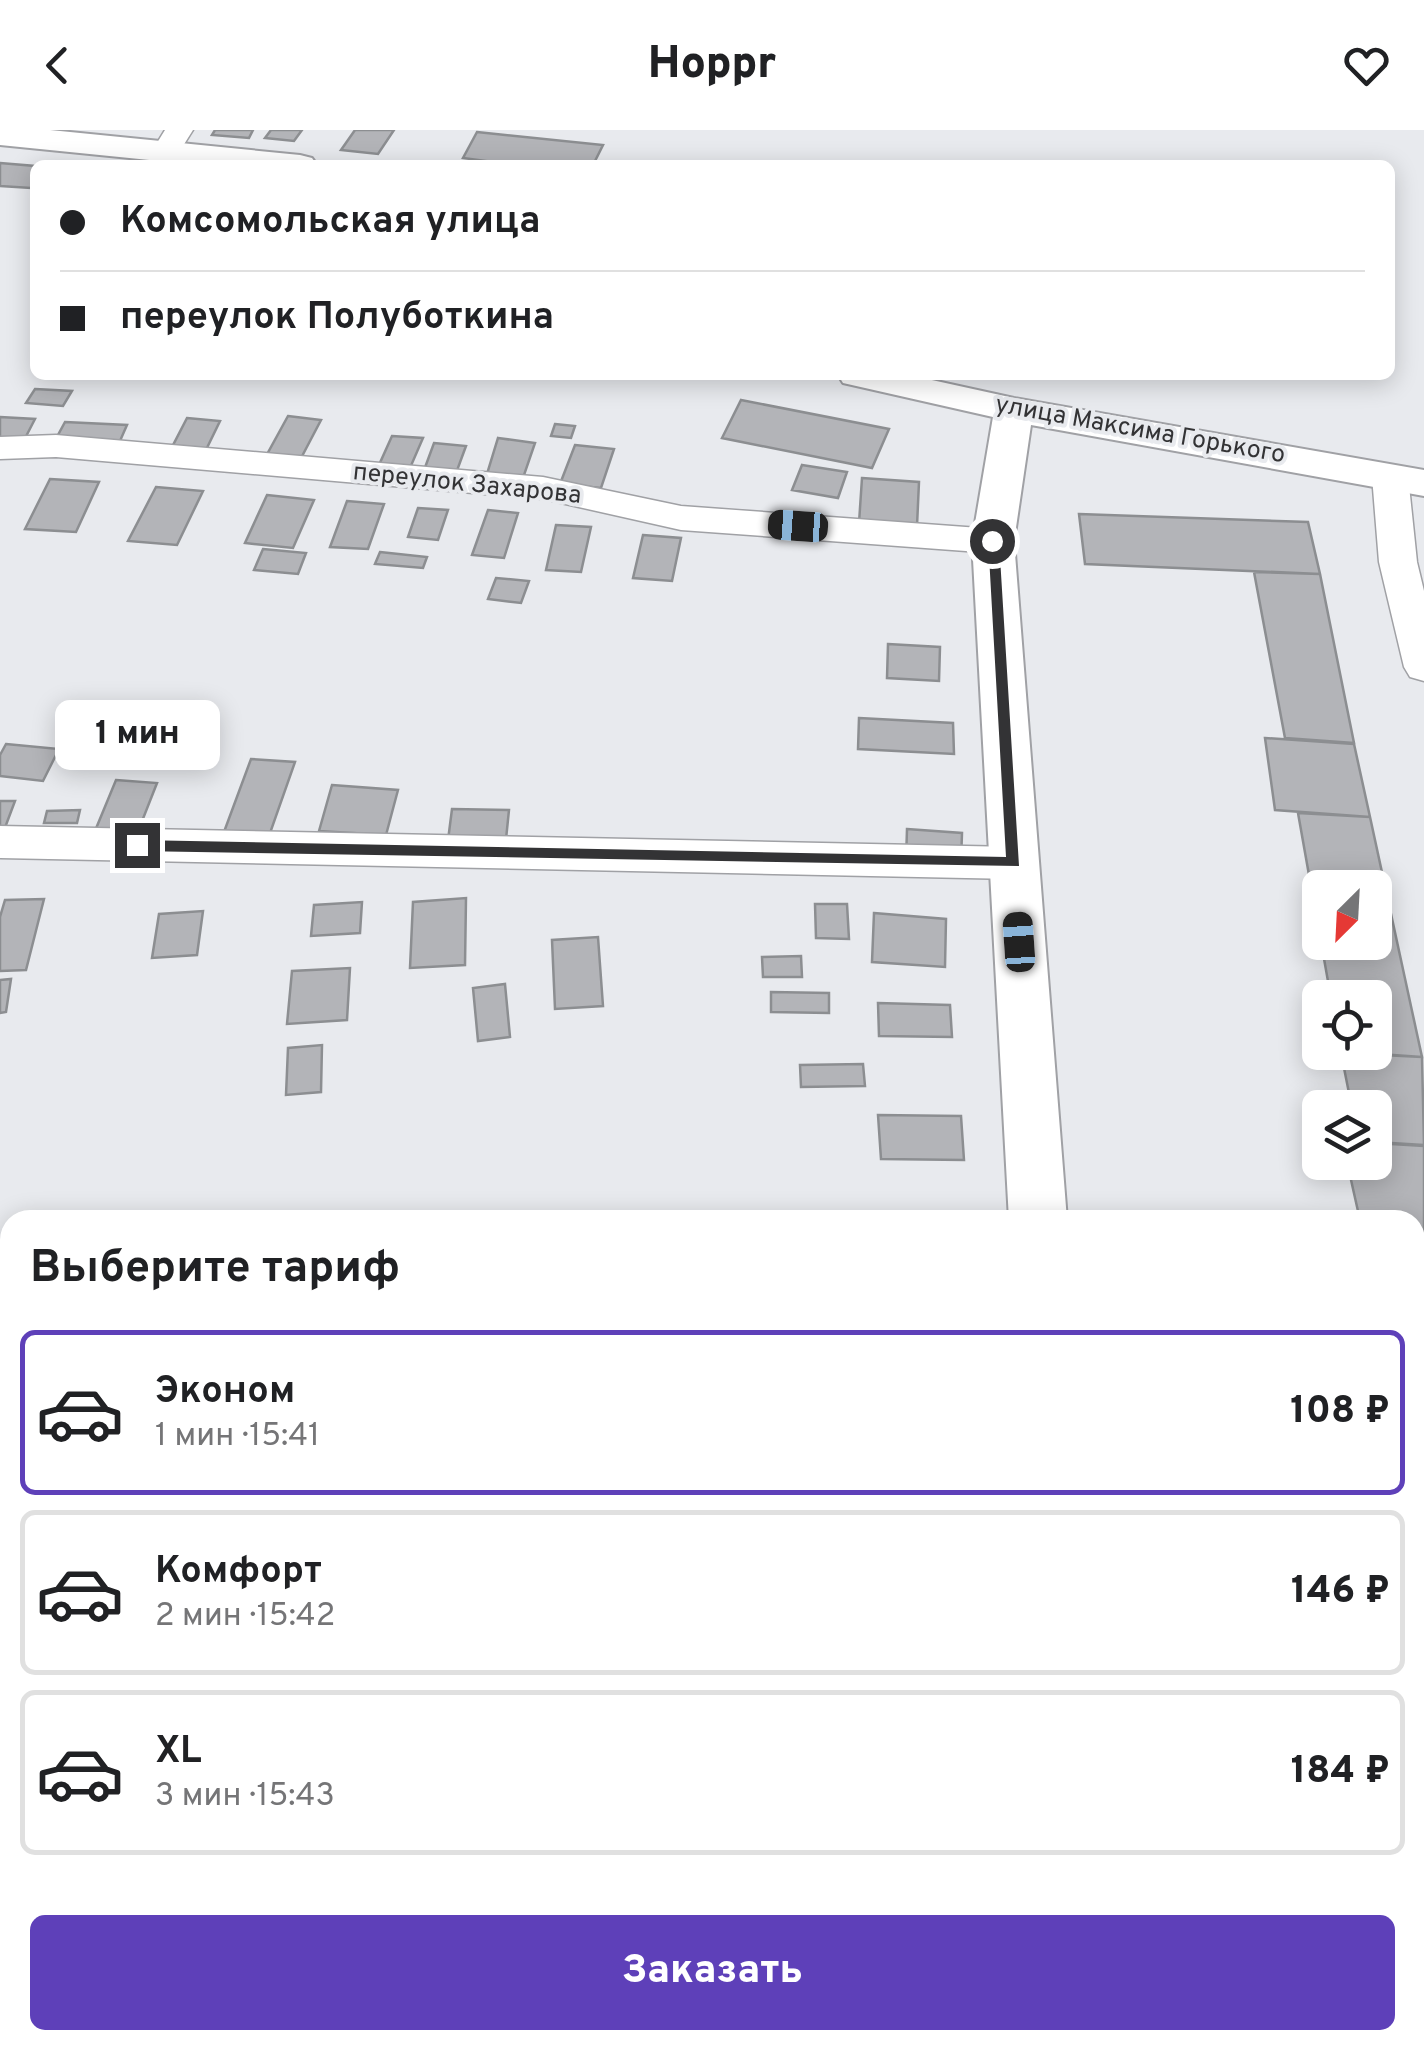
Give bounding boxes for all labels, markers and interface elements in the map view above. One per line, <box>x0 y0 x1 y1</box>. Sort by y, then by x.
text: Hoppr <box>648 37 776 94</box>
icon: back <box>30 38 85 93</box>
icon: heart <box>1339 38 1394 93</box>
text: Комсомольская улица <box>120 198 540 247</box>
text: переулок Полуботкина <box>120 294 554 343</box>
street label: улица Максима Горького <box>992 390 1288 472</box>
street label: переулок Захарова <box>351 457 583 513</box>
car <box>767 509 829 543</box>
route start <box>970 519 1015 564</box>
callout: 1 мин <box>54 700 220 770</box>
text: 1 мин <box>95 715 180 755</box>
route end <box>115 823 160 868</box>
north arrow <box>1302 870 1392 960</box>
map controls <box>1302 870 1392 1180</box>
car <box>1002 911 1036 973</box>
button: locate <box>1302 980 1392 1070</box>
button: layers <box>1302 1090 1392 1180</box>
text: Выберите тариф <box>30 1241 400 1298</box>
icon: car <box>35 1368 125 1458</box>
text: Эконом <box>155 1368 295 1417</box>
text: 108 ₽ <box>1290 1388 1390 1437</box>
text: 1 мин · 15:41 <box>155 1417 320 1457</box>
icon: car <box>35 1548 125 1638</box>
text: Комфорт <box>155 1548 322 1597</box>
text: 146 ₽ <box>1291 1568 1390 1617</box>
text: 2 мин · 15:42 <box>155 1597 335 1637</box>
icon: car <box>35 1728 125 1818</box>
text: XL <box>155 1728 202 1777</box>
text: 184 ₽ <box>1291 1748 1390 1797</box>
text: 3 мин · 15:43 <box>155 1777 335 1817</box>
button: Заказать <box>30 1915 1395 2030</box>

